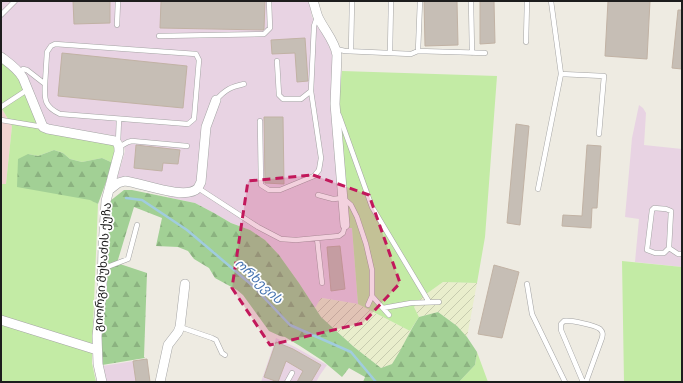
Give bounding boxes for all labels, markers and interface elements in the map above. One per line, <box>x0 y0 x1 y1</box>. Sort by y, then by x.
street label: გიორგი მუხაძის ქუჩა <box>90 202 114 332</box>
water label: ორხევის <box>232 255 287 308</box>

